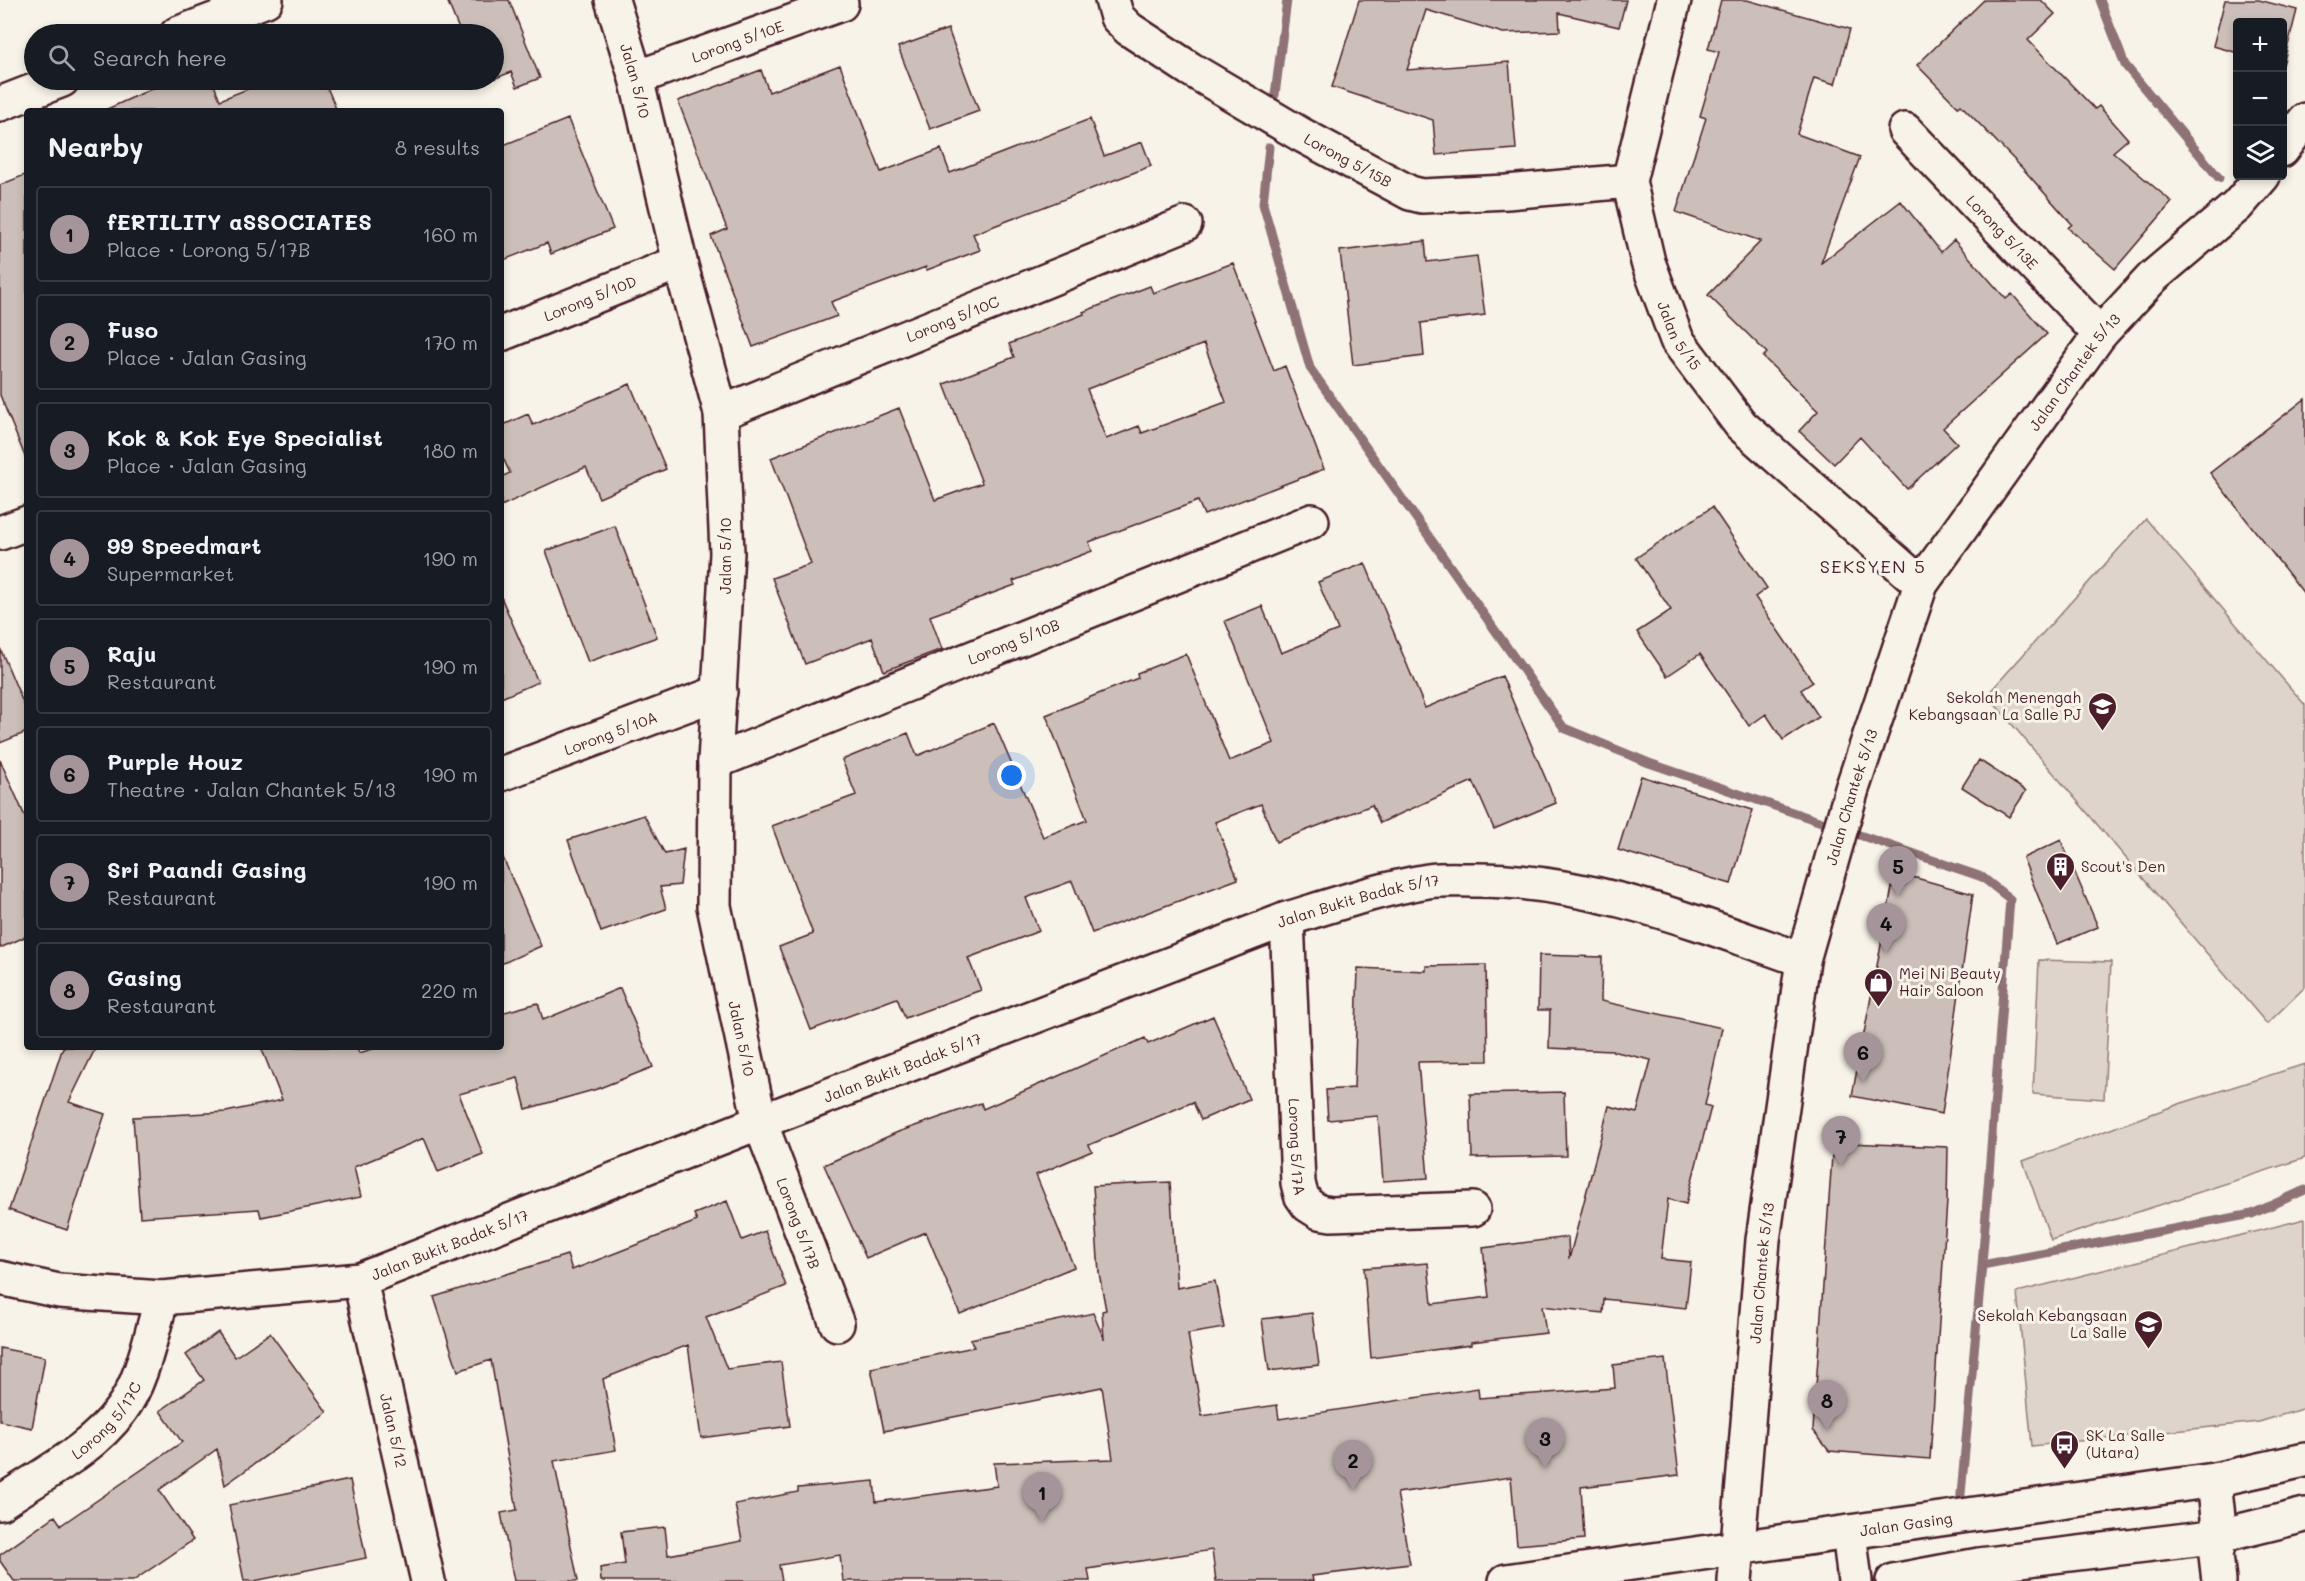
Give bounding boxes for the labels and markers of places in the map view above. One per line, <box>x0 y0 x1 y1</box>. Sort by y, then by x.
place label: Sekolah Menengah Kebangsaan La Salle PJ <box>1909 687 2082 724</box>
school or university icon: Sekolah Menengah Kebangsaan La Salle PJ <box>2086 690 2118 732</box>
pin: 5 <box>1878 846 1918 896</box>
building icon: Scout's Den <box>2044 850 2076 892</box>
place label: Scout's Den <box>2081 856 2165 876</box>
pin: 4 <box>1866 904 1906 953</box>
place label: Mei Ni Beauty Hair Saloon <box>1899 963 2001 1000</box>
shop icon: Mei Ni Beauty Hair Saloon <box>1862 966 1894 1008</box>
pin: 6 <box>1844 1032 1882 1082</box>
pin: 7 <box>1822 1116 1860 1166</box>
place label: Sekolah Kebangsaan La Salle <box>1977 1305 2127 1342</box>
school or university icon: Sekolah Kebangsaan La Salle <box>2132 1308 2164 1350</box>
pin: 8 <box>1808 1380 1846 1430</box>
pin: 3 <box>1526 1418 1564 1468</box>
place label: SK La Salle (Utara) <box>2086 1425 2165 1462</box>
bus stop icon: SK La Salle (Utara) <box>2049 1428 2081 1470</box>
pin: 2 <box>1334 1440 1372 1490</box>
pin: 1 <box>1022 1472 1062 1522</box>

